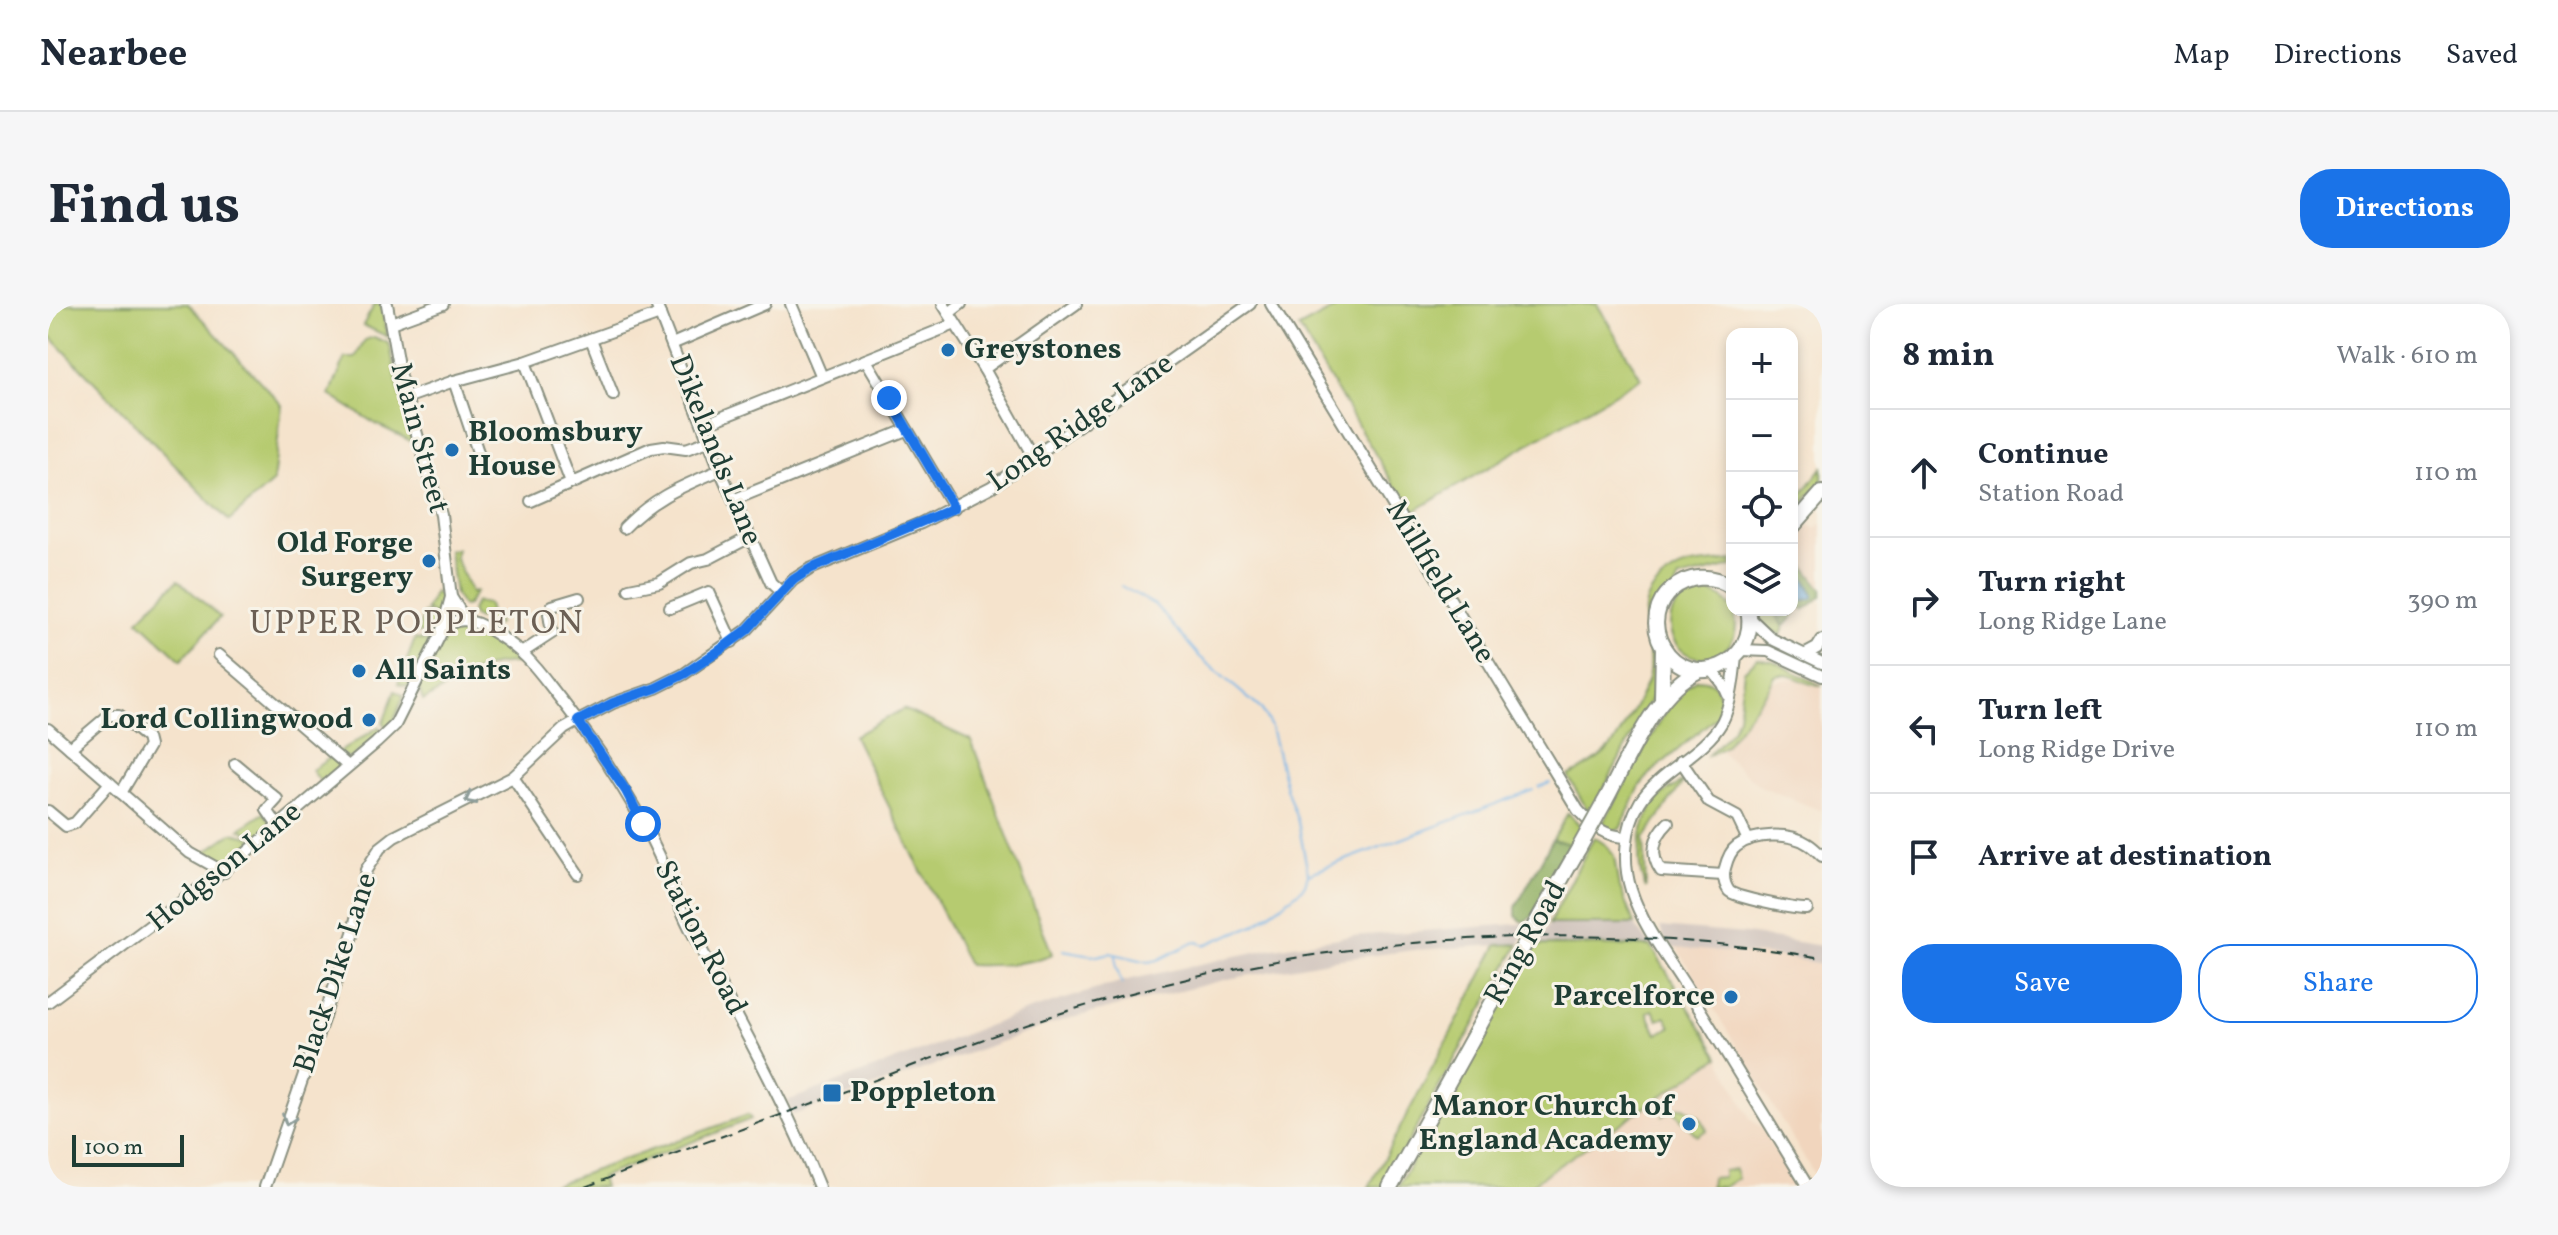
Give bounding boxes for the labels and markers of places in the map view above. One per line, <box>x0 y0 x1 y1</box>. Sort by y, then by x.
place label: Greystones <box>964 329 1122 371</box>
marker: Greystones <box>939 341 957 359</box>
place label: Bloomsbury House <box>468 412 643 488</box>
marker: Bloomsbury House <box>443 441 461 459</box>
place label: Old Forge Surgery <box>277 523 413 599</box>
marker: Old Forge Surgery <box>420 552 438 570</box>
place label: All Saints <box>375 650 511 692</box>
marker: All Saints <box>350 662 368 680</box>
place label: Lord Collingwood <box>100 699 353 741</box>
marker: Lord Collingwood <box>360 711 378 729</box>
place label: Parcelforce <box>1553 976 1715 1018</box>
marker: Parcelforce <box>1722 988 1740 1006</box>
place label: Poppleton <box>850 1072 996 1114</box>
marker: Poppleton <box>821 1082 843 1104</box>
place label: Manor Church of England Academy <box>1419 1086 1675 1162</box>
marker: Manor Church of England Academy <box>1680 1115 1698 1133</box>

